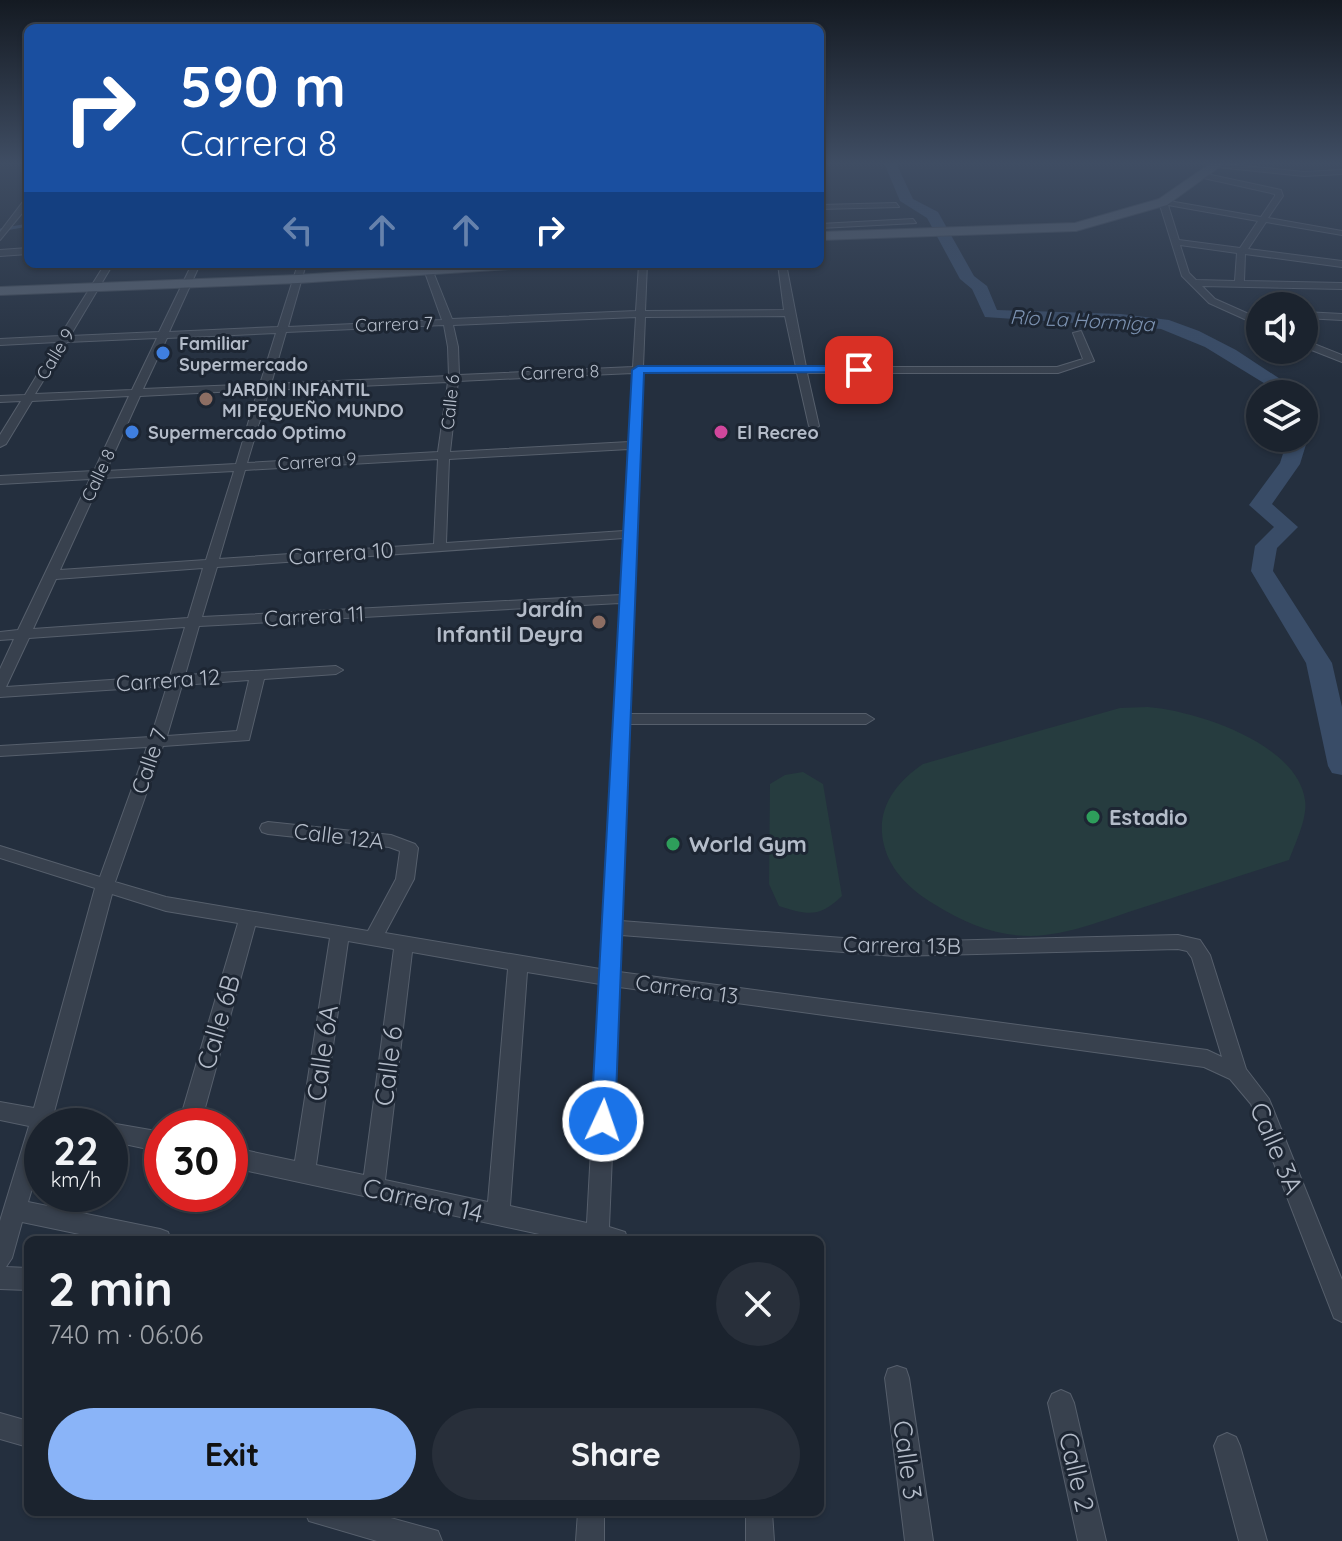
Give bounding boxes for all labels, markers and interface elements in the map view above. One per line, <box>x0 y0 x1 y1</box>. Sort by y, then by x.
text: 590 m <box>180 51 346 121</box>
icon: right <box>48 56 152 160</box>
text: Carrera 8 <box>180 120 337 165</box>
icon: left <box>276 208 320 252</box>
icon: ahead <box>360 208 404 252</box>
icon: ahead <box>444 208 488 252</box>
icon: right <box>528 208 572 252</box>
map controls <box>1246 292 1318 452</box>
button: sound <box>1246 292 1318 364</box>
water label: Río La Hormiga <box>1009 304 1157 336</box>
street label: Carrera 7 <box>355 311 433 337</box>
street label: Calle 9 <box>31 324 79 384</box>
place label: Familiar Supermercado <box>179 332 308 376</box>
pin <box>825 336 893 404</box>
marker: Familiar Supermercado <box>154 344 172 362</box>
icon: arrive <box>837 348 881 392</box>
street label: Carrera 8 <box>520 359 600 385</box>
street label: Calle 6 <box>436 373 464 431</box>
place label: JARDIN INFANTIL MI PEQUEÑO MUNDO <box>222 378 404 422</box>
button: layers <box>1246 380 1318 452</box>
marker: JARDIN INFANTIL MI PEQUEÑO MUNDO <box>197 390 215 408</box>
place label: Supermercado Optimo <box>148 421 346 444</box>
place label: El Recreo <box>737 421 819 444</box>
marker: Supermercado Optimo <box>123 423 141 441</box>
marker: El Recreo <box>712 423 730 441</box>
street label: Calle 8 <box>76 445 120 505</box>
street label: Carrera 9 <box>277 447 357 475</box>
street label: Carrera 10 <box>287 535 395 571</box>
place label: Jardín Infantil Deyra <box>436 595 583 648</box>
street label: Carrera 11 <box>263 599 365 633</box>
marker: Jardín Infantil Deyra <box>590 613 608 631</box>
street label: Carrera 12 <box>115 662 221 698</box>
street label: Calle 7 <box>125 725 173 797</box>
place label: Estadio <box>1109 803 1188 831</box>
marker: Estadio <box>1084 808 1102 826</box>
street label: Calle 12A <box>292 817 386 855</box>
place label: World Gym <box>689 830 807 858</box>
marker: World Gym <box>664 835 682 853</box>
street label: Carrera 13B <box>843 930 961 960</box>
street label: Carrera 13 <box>634 968 740 1010</box>
street label: Calle 6B <box>189 971 247 1073</box>
street label: Calle 6A <box>299 1002 345 1103</box>
street label: Calle 6 <box>367 1024 409 1108</box>
position arrow <box>561 1079 645 1163</box>
street label: Calle 3A <box>1243 1097 1311 1199</box>
speed limit sign: 30 <box>144 1108 248 1212</box>
text: 22 <box>53 1125 99 1175</box>
text: km/h <box>51 1167 101 1192</box>
street label: Carrera 14 <box>360 1170 486 1230</box>
text: 2 min <box>48 1258 173 1318</box>
button: close <box>716 1262 800 1346</box>
text: 740 m · 06:06 <box>48 1318 203 1351</box>
button: Exit <box>48 1408 416 1500</box>
button: Share <box>432 1408 800 1500</box>
street label: Calle 3 <box>886 1418 930 1502</box>
street label: Calle 2 <box>1052 1429 1102 1515</box>

